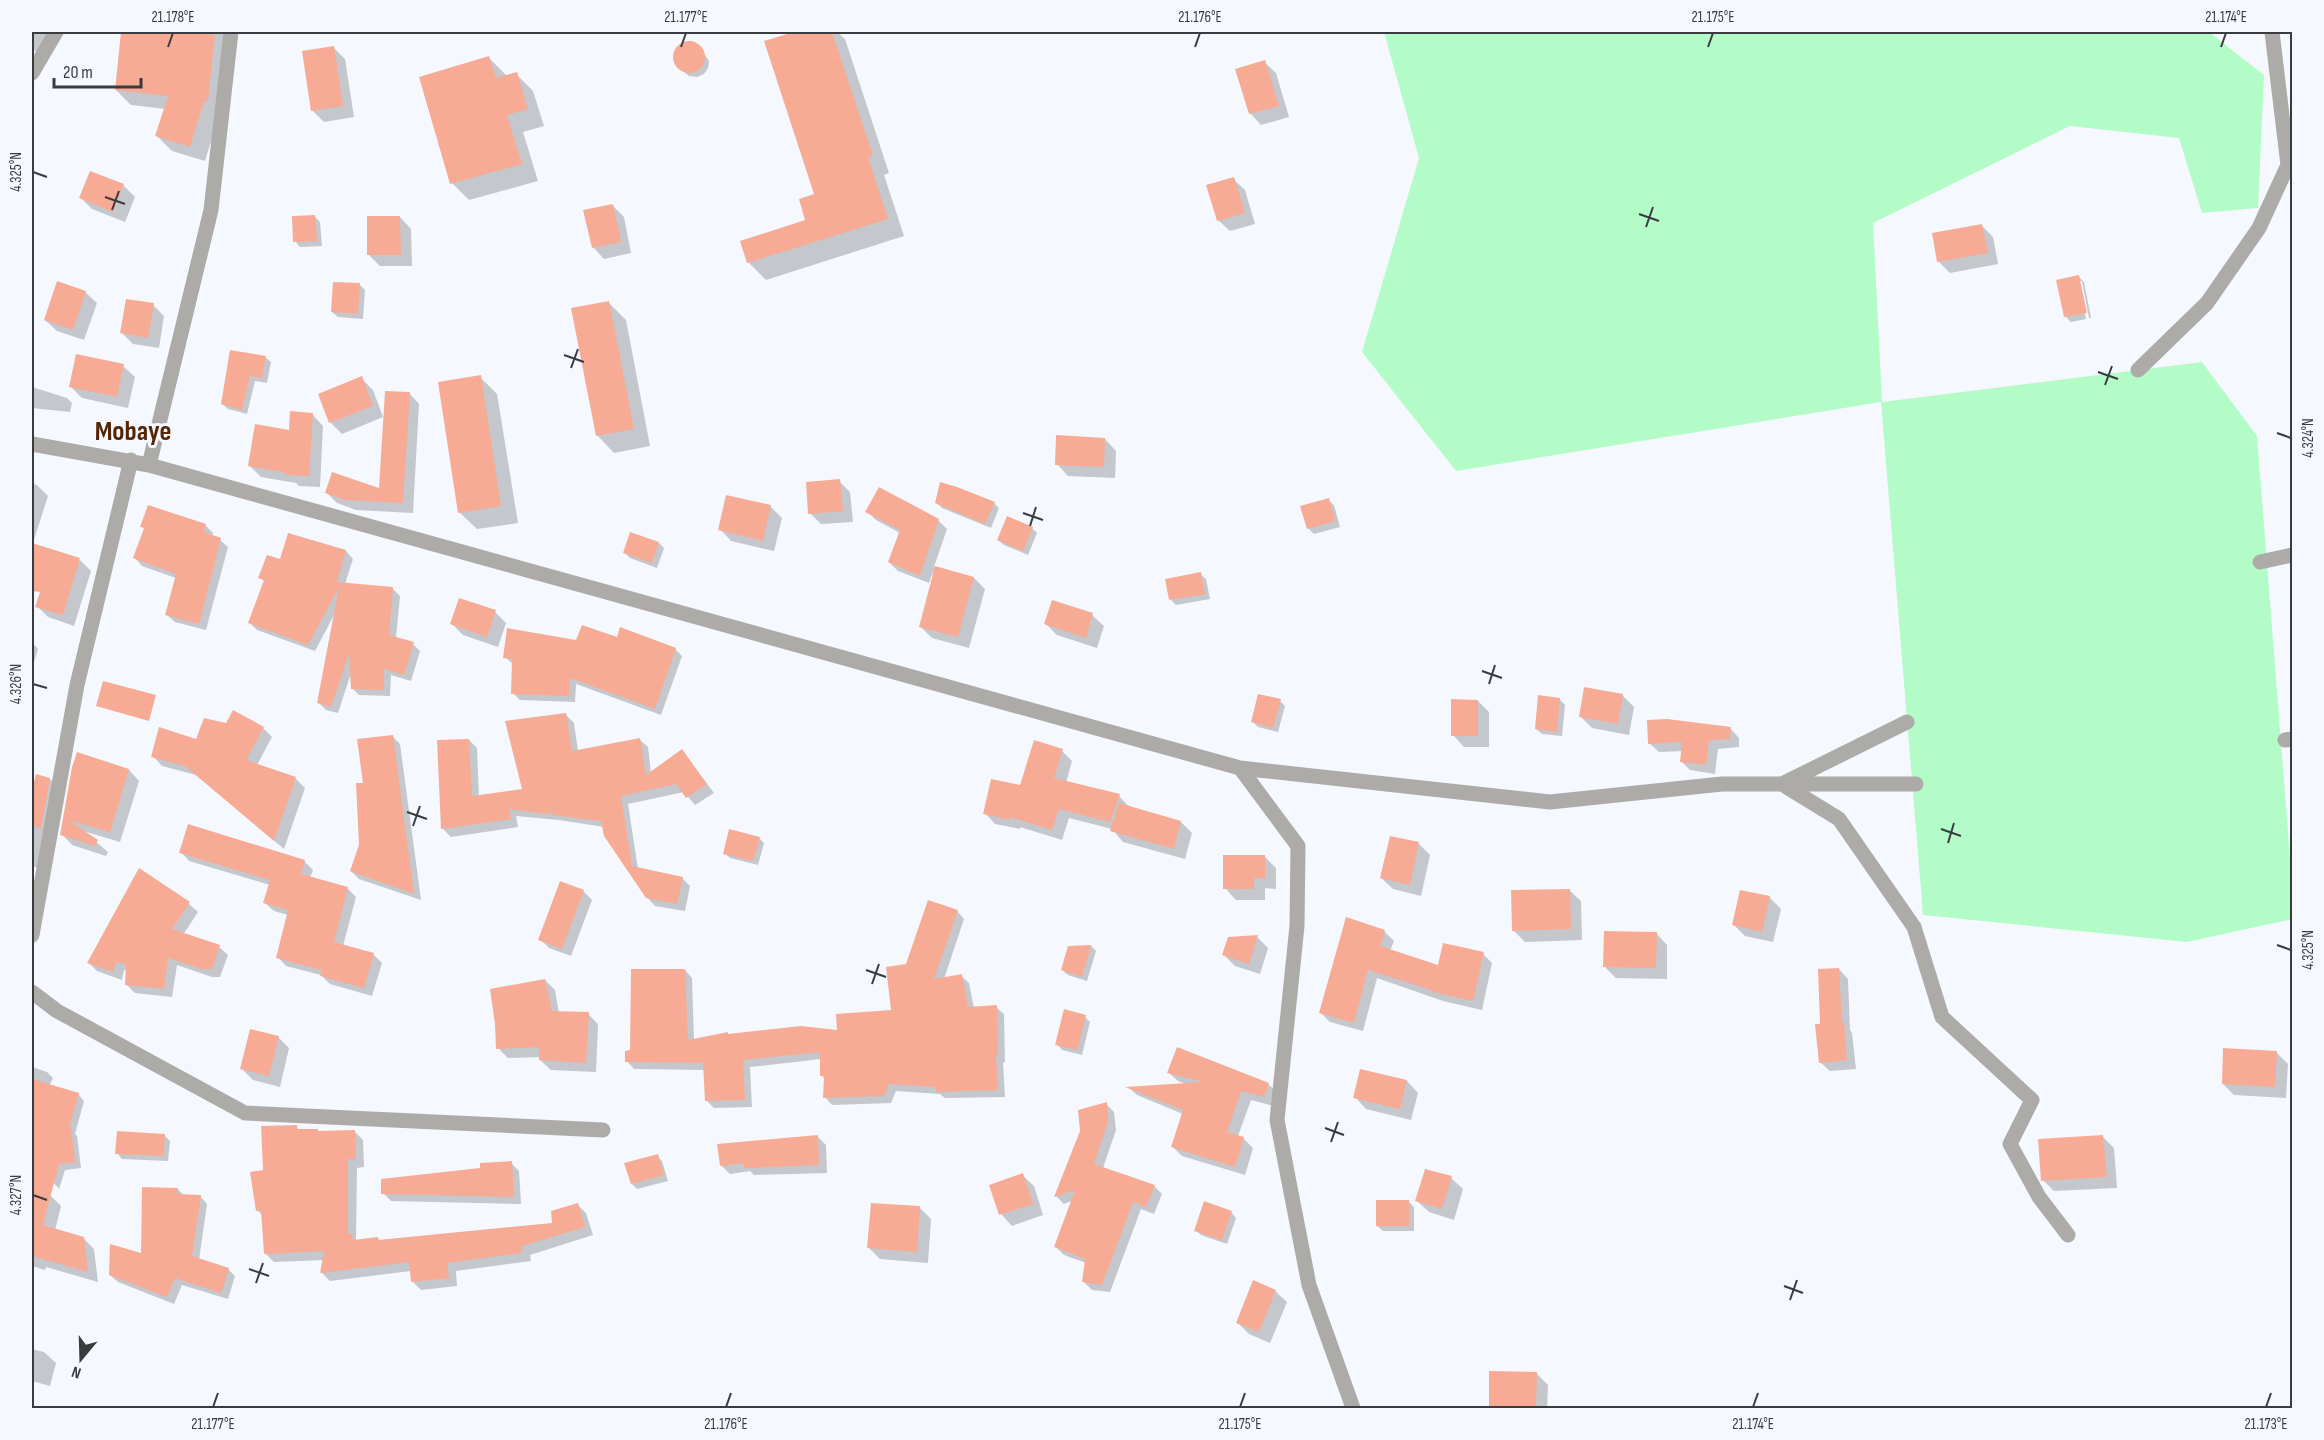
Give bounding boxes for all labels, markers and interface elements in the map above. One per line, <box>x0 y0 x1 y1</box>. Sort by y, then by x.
text: 21.178°E <box>151 8 195 27</box>
text: 21.177°E <box>664 8 708 27</box>
text: 21.176°E <box>1178 8 1222 27</box>
text: 21.175°E <box>1692 8 1734 27</box>
text: 21.174°E <box>2205 8 2247 27</box>
scale bar <box>54 51 141 89</box>
text: 20 m <box>63 62 93 83</box>
text: 4.325°N <box>7 152 26 192</box>
district label: Mobaye <box>95 415 171 448</box>
text: 4.324°N <box>2299 418 2318 458</box>
text: 4.326°N <box>7 664 26 704</box>
text: 4.325°N <box>2299 930 2318 970</box>
text: 4.327°N <box>7 1175 26 1215</box>
north arrow <box>51 1329 111 1389</box>
text: N <box>69 1361 84 1382</box>
text: 21.177°E <box>191 1415 235 1434</box>
text: 21.176°E <box>704 1415 748 1434</box>
text: 21.175°E <box>1219 1415 1261 1434</box>
text: 21.174°E <box>1732 1415 1774 1434</box>
text: 21.173°E <box>2244 1415 2288 1434</box>

